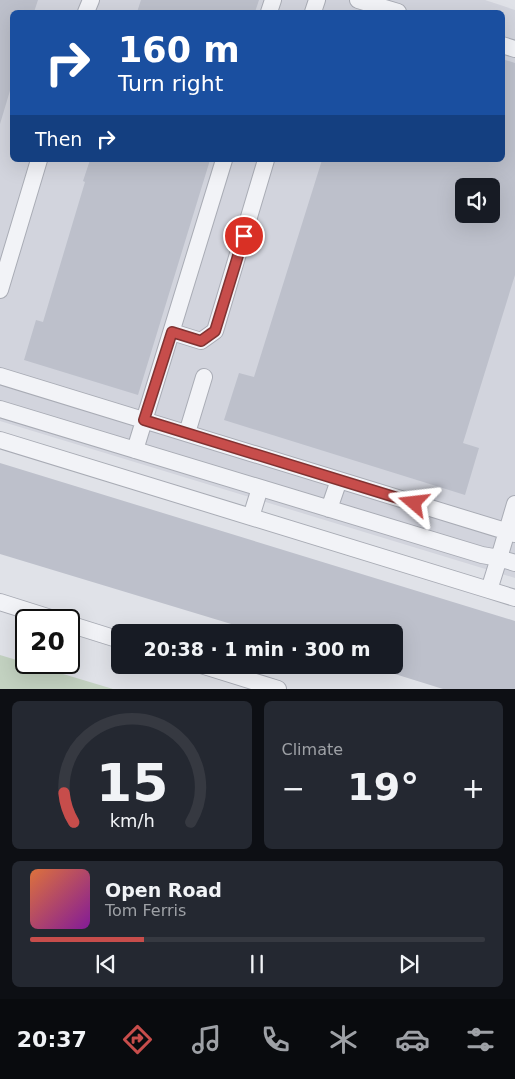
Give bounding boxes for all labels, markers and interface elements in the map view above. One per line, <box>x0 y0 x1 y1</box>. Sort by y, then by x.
icon: right <box>35 30 100 95</box>
text: 160 m <box>118 30 240 70</box>
text: Turn right <box>118 71 223 96</box>
icon: right <box>92 125 120 153</box>
text: Then <box>35 128 82 150</box>
map controls <box>455 178 500 223</box>
button: sound <box>455 178 500 223</box>
pin <box>223 215 265 257</box>
icon: arrive <box>230 222 258 250</box>
position arrow <box>387 476 439 528</box>
speed limit sign: 20 <box>15 609 80 674</box>
text: 20:38 · 1 min · 300 m <box>143 638 371 660</box>
text: Climate <box>282 740 343 759</box>
text: 15 <box>96 753 168 813</box>
text: 19° <box>347 765 419 809</box>
text: − <box>282 772 305 805</box>
text: + <box>462 772 485 805</box>
text: km/h <box>109 810 154 831</box>
text: Open Road <box>105 879 222 901</box>
text: Tom Ferris <box>105 901 186 920</box>
icon: previous <box>92 950 120 978</box>
icon: pause <box>243 950 271 978</box>
icon: next <box>395 950 423 978</box>
icon: directions <box>120 1022 155 1057</box>
icon: music <box>189 1022 224 1057</box>
icon: phone <box>258 1022 293 1057</box>
icon: climate <box>326 1022 361 1057</box>
icon: car <box>395 1022 430 1057</box>
icon: filters <box>463 1022 498 1057</box>
text: 20:37 <box>17 1027 87 1052</box>

